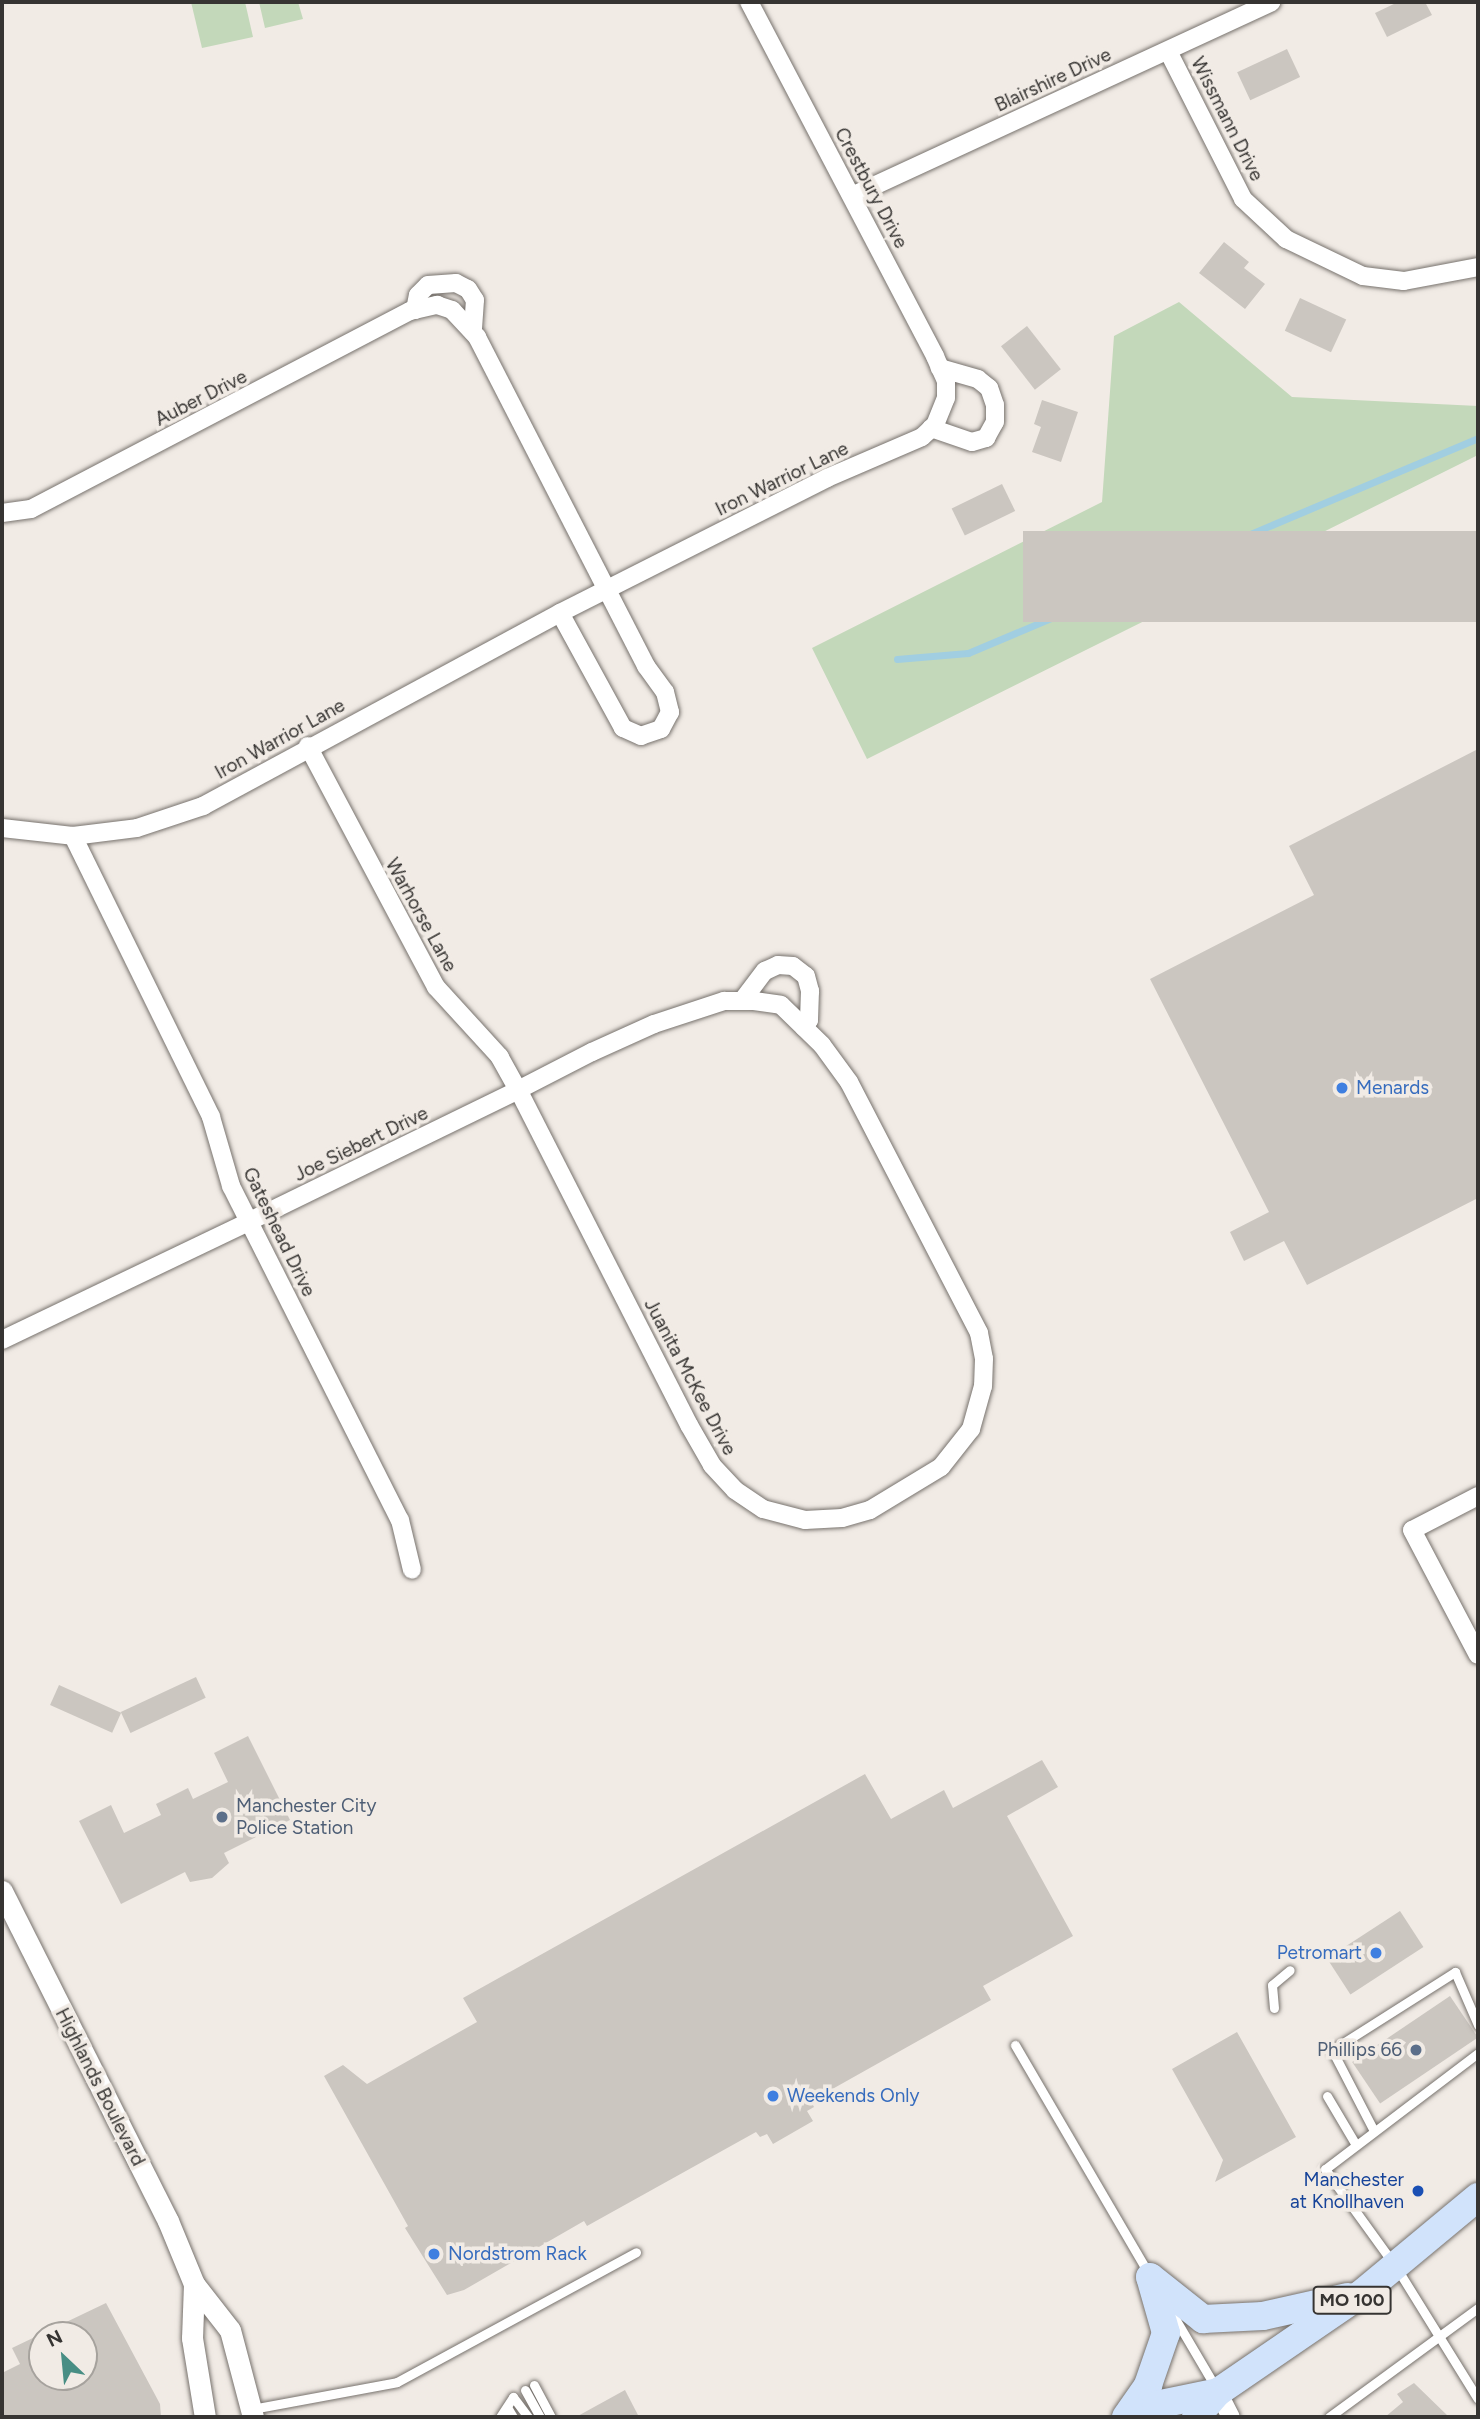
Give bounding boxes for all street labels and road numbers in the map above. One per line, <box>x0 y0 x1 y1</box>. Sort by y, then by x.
street label: Blairshire Drive <box>991 43 1115 117</box>
street label: Wissmann Drive <box>1186 53 1268 185</box>
street label: Crestbury Drive <box>830 124 912 252</box>
street label: Auber Drive <box>151 365 251 431</box>
street label: Iron Warrior Lane <box>712 437 852 521</box>
street label: Iron Warrior Lane <box>211 694 349 784</box>
street label: Warhorse Lane <box>380 854 462 976</box>
street label: Joe Siebert Drive <box>290 1102 432 1186</box>
street label: Gateshead Drive <box>238 1164 320 1300</box>
street label: Juanita McKee Drive <box>639 1295 741 1459</box>
street label: Highlands Boulevard <box>50 2004 150 2170</box>
road number: MO 100 <box>1312 2286 1392 2314</box>

